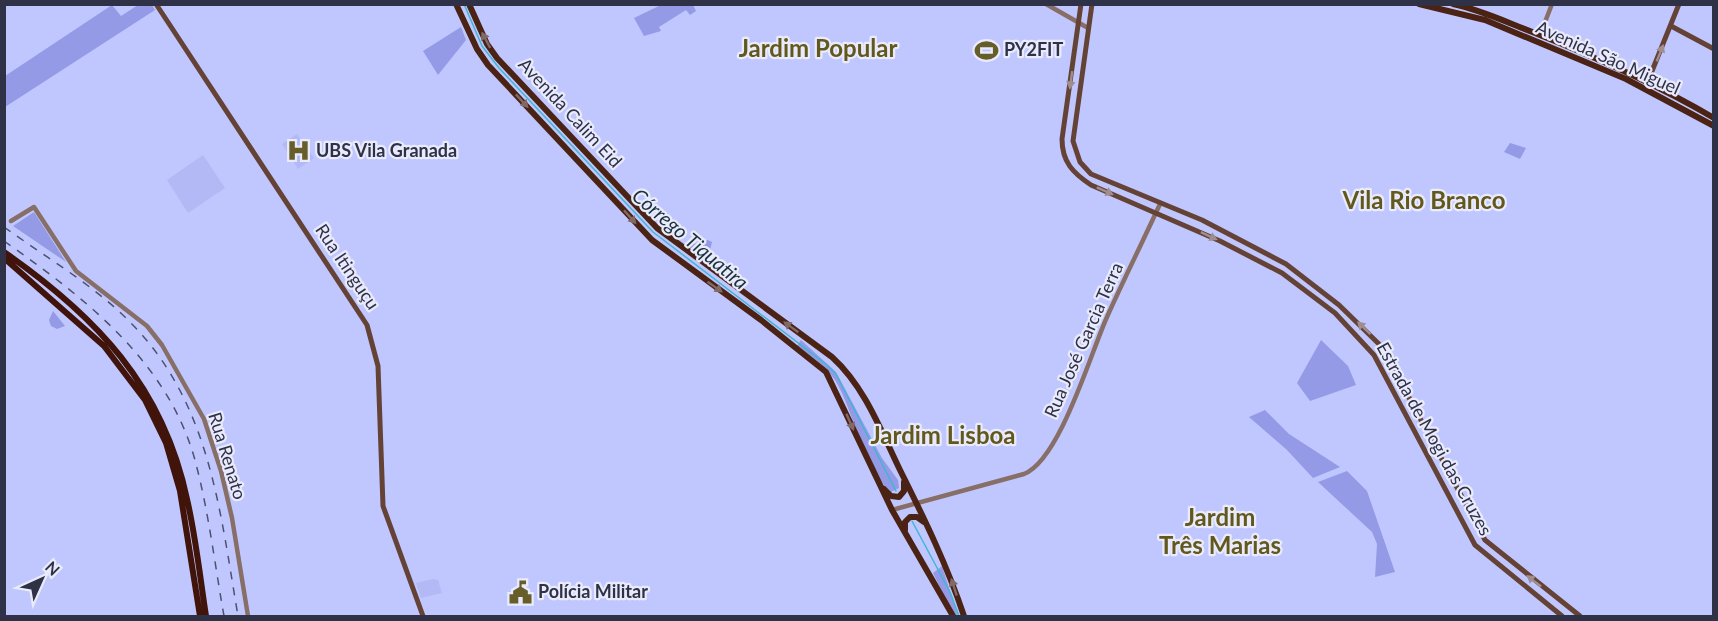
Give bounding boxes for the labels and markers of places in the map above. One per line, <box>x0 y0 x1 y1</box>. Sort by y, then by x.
sports icon: PY2FIT <box>973 37 999 63</box>
place label: PY2FIT <box>1004 38 1063 60</box>
hospital icon: UBS Vila Granada <box>285 138 311 164</box>
place label: UBS Vila Granada <box>316 139 457 161</box>
public building icon: Polícia Militar <box>507 579 533 605</box>
place label: Polícia Militar <box>538 580 648 602</box>

